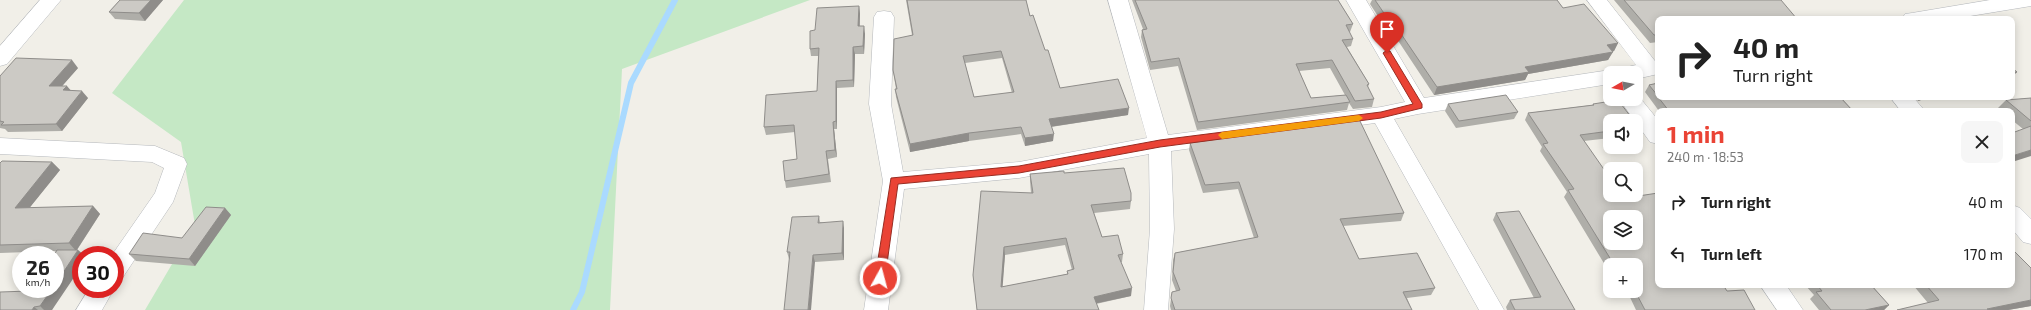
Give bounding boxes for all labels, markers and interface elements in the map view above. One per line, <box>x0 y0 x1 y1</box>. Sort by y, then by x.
pin <box>1370 12 1404 53</box>
icon: arrive <box>1376 18 1398 40</box>
text: 40 m <box>1733 30 1799 64</box>
icon: right <box>1667 32 1719 84</box>
text: Turn right <box>1733 64 1813 86</box>
north arrow <box>1603 66 1643 106</box>
map controls <box>1603 66 1643 298</box>
button: sound <box>1603 114 1643 154</box>
text: 1 min <box>1667 119 1725 148</box>
button: close <box>1961 121 2003 163</box>
text: 240 m · 18:53 <box>1667 149 1744 165</box>
button: search <box>1603 162 1643 202</box>
icon: right <box>1667 191 1689 213</box>
text: Turn right <box>1701 193 1771 211</box>
text: 40 m <box>1968 193 2003 211</box>
button: layers <box>1603 210 1643 250</box>
icon: left <box>1667 243 1689 265</box>
text: Turn left <box>1701 245 1762 263</box>
text: 170 m <box>1964 245 2003 263</box>
speed limit sign: 30 <box>72 246 124 298</box>
text: 26 <box>26 255 50 279</box>
position arrow <box>859 257 901 299</box>
button: + <box>1603 258 1643 298</box>
text: km/h <box>26 276 50 288</box>

